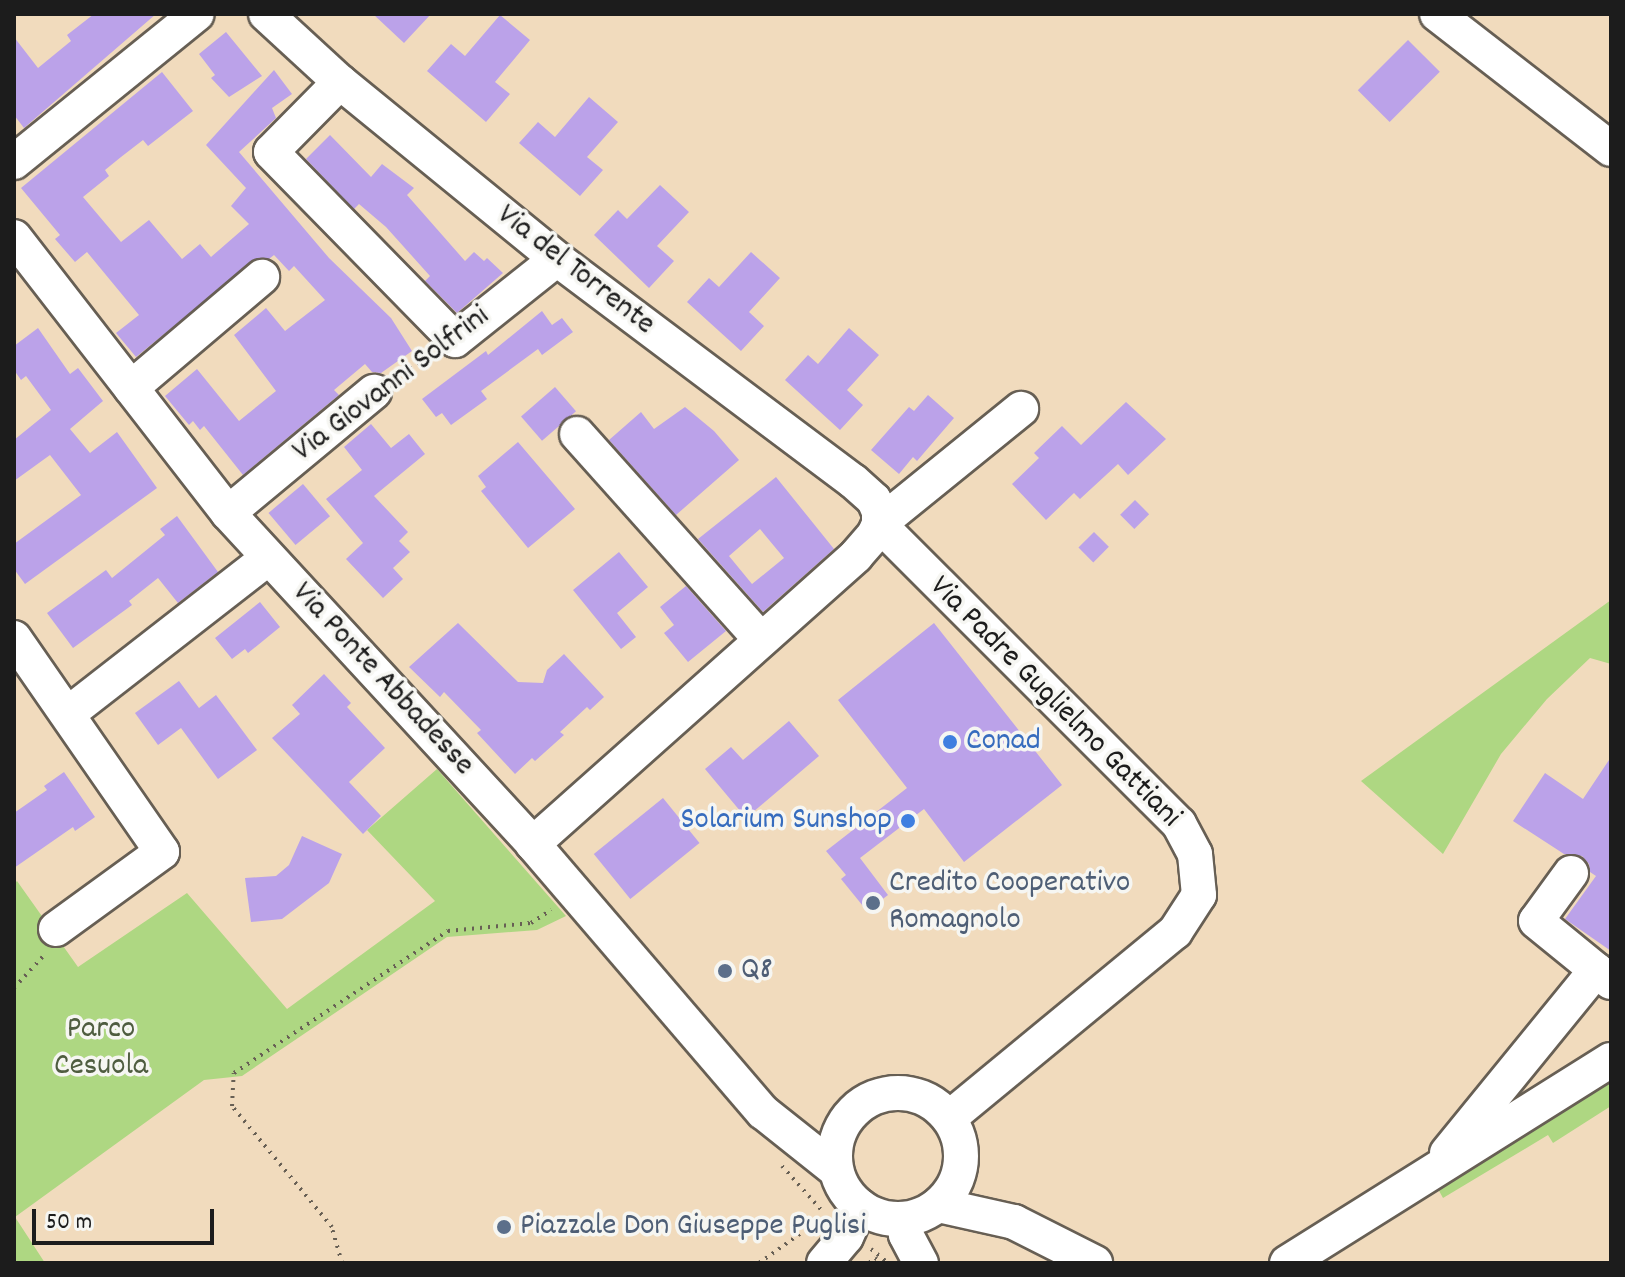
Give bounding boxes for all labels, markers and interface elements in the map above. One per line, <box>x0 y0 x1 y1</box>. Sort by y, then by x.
street label: Via del Torrente <box>488 197 662 345</box>
street label: Via Giovanni Solfrini <box>286 298 498 472</box>
street label: Via Padre Guglielmo Gattiani <box>920 569 1188 837</box>
street label: Via Ponte Abbadesse <box>282 575 482 785</box>
place label: Conad <box>966 723 1041 761</box>
marker: Conad <box>941 733 959 751</box>
place label: Solarium Sunshop <box>680 802 892 840</box>
marker: Solarium Sunshop <box>899 812 917 830</box>
place label: Credito Cooperativo Romagnolo <box>889 866 1130 941</box>
marker: Credito Cooperativo Romagnolo <box>864 894 882 912</box>
place label: Q8 <box>741 952 772 990</box>
marker: Q8 <box>716 962 734 980</box>
park label: Parco Cesuola <box>54 1012 148 1087</box>
scale bar <box>36 1193 218 1243</box>
text: 50 m <box>46 1206 92 1240</box>
place label: Piazzale Don Giuseppe Puglisi <box>520 1208 866 1246</box>
marker: Piazzale Don Giuseppe Puglisi <box>495 1218 513 1236</box>

